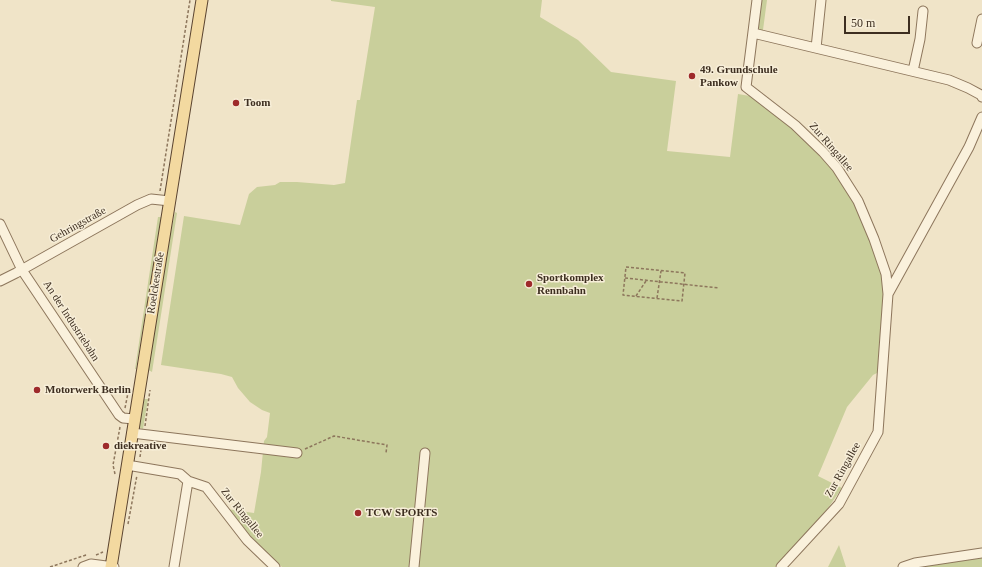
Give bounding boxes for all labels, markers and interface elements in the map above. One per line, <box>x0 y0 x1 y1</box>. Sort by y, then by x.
scale bar <box>846 8 912 34</box>
text: 50 m <box>851 16 875 30</box>
place label: 49. Grundschule Pankow <box>700 63 778 89</box>
marker: 49. Grundschule Pankow <box>687 71 697 81</box>
place label: Toom <box>244 96 270 110</box>
marker: Toom <box>231 98 241 108</box>
street label: Zur Ringallee <box>806 120 856 174</box>
street label: Gehringstraße <box>48 204 108 246</box>
street label: Roelckestraße <box>145 251 167 315</box>
place label: Sportkomplex Rennbahn <box>537 271 604 297</box>
street label: An der Industriebahn <box>40 278 102 364</box>
marker: Sportkomplex Rennbahn <box>524 279 534 289</box>
place label: Motorwerk Berlin <box>45 383 131 397</box>
marker: Motorwerk Berlin <box>32 385 42 395</box>
place label: diekreative <box>114 439 166 453</box>
street label: Zur Ringallee <box>822 440 864 500</box>
marker: diekreative <box>101 441 111 451</box>
street label: Zur Ringallee <box>218 485 266 541</box>
place label: TCW SPORTS <box>366 506 437 520</box>
marker: TCW SPORTS <box>353 508 363 518</box>

